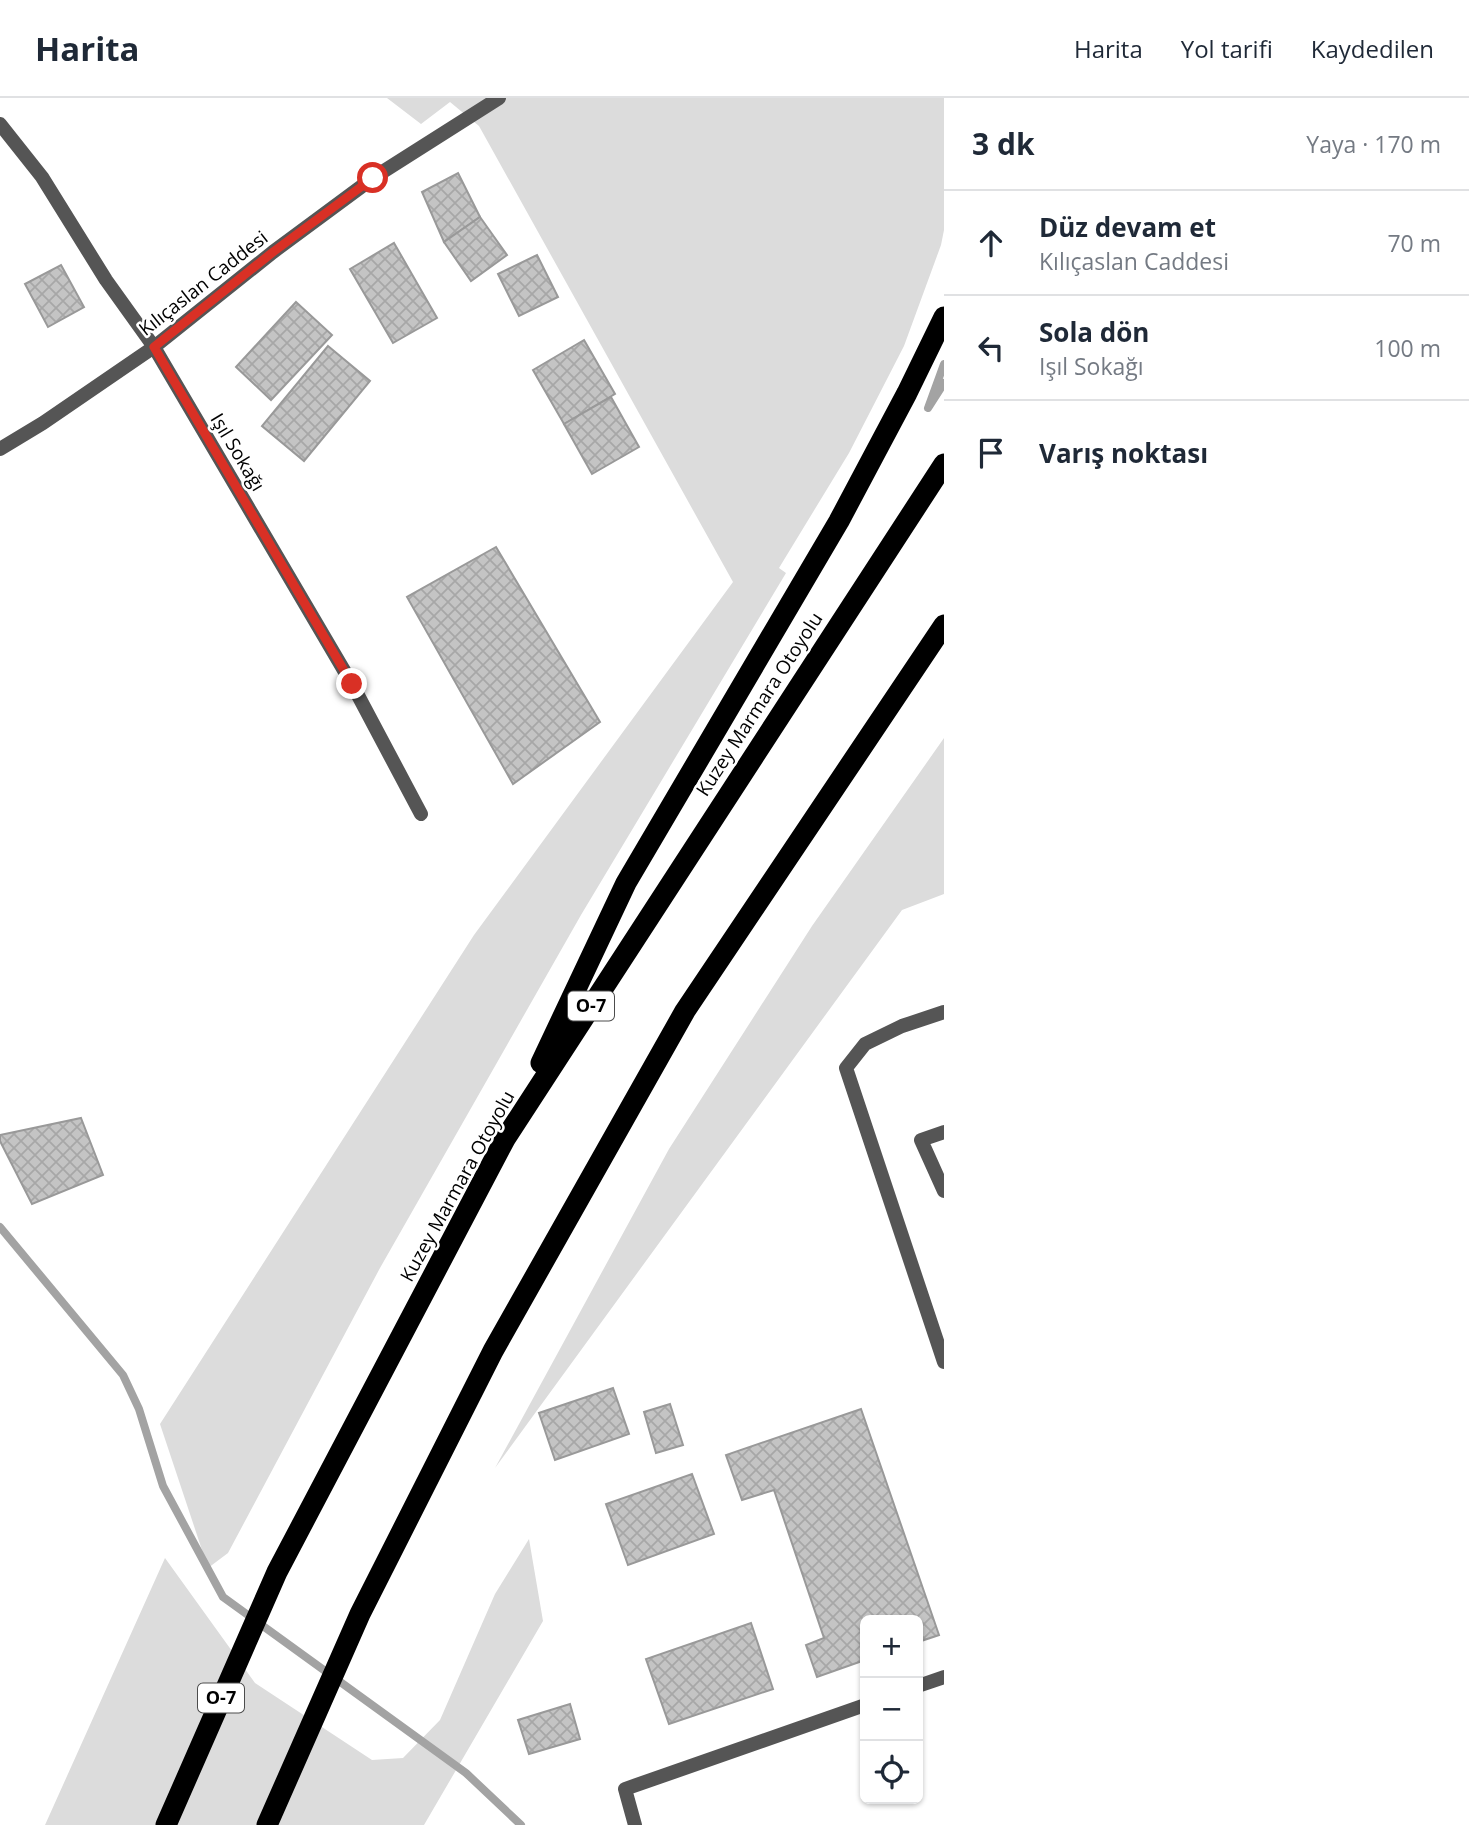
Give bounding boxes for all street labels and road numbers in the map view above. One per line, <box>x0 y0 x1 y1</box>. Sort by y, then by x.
street label: Kılıçaslan Caddesi <box>133 224 273 342</box>
street label: Işıl Sokağı <box>205 408 271 496</box>
street label: Kuzey Marmara Otoyolu <box>690 607 828 801</box>
road number: O-7 <box>568 992 614 1021</box>
street label: Kuzey Marmara Otoyolu <box>394 1086 520 1286</box>
road number: O-7 <box>198 1684 244 1713</box>

